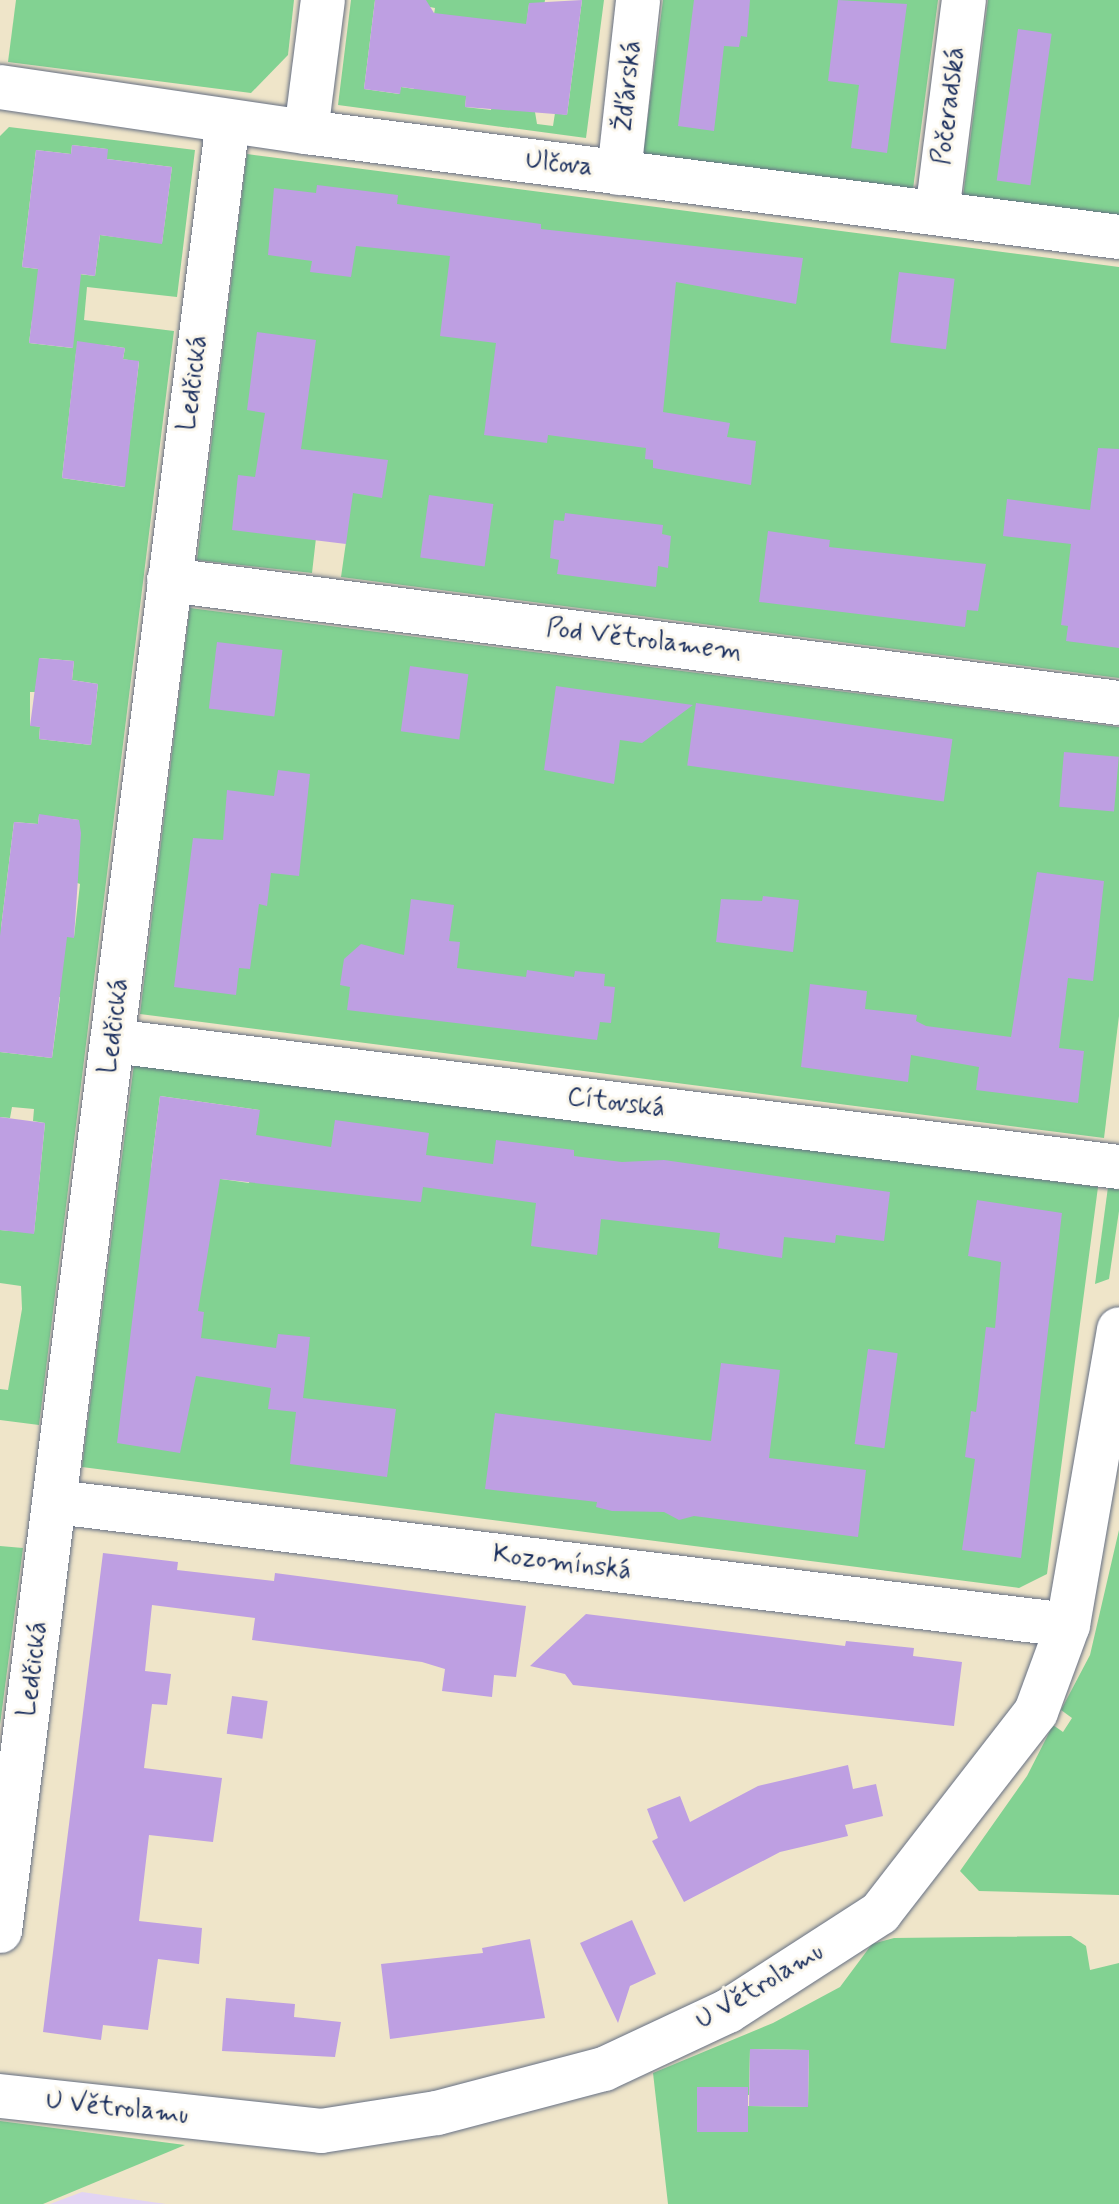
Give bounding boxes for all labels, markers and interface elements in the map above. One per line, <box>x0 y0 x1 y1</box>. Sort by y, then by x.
street label: Žďárská <box>609 39 649 133</box>
street label: Počeradská <box>927 45 973 167</box>
street label: Ulčova <box>524 145 594 185</box>
street label: Ledčická <box>173 333 215 433</box>
street label: Pod Větrolamem <box>546 614 742 668</box>
street label: Ledčická <box>94 976 136 1076</box>
street label: Cítovská <box>565 1083 667 1125</box>
street label: Kozomínská <box>491 1540 633 1588</box>
street label: Ledčická <box>13 1619 55 1719</box>
street label: U Větrolamu <box>691 1937 829 2037</box>
street label: U Větrolamu <box>44 2086 190 2132</box>

